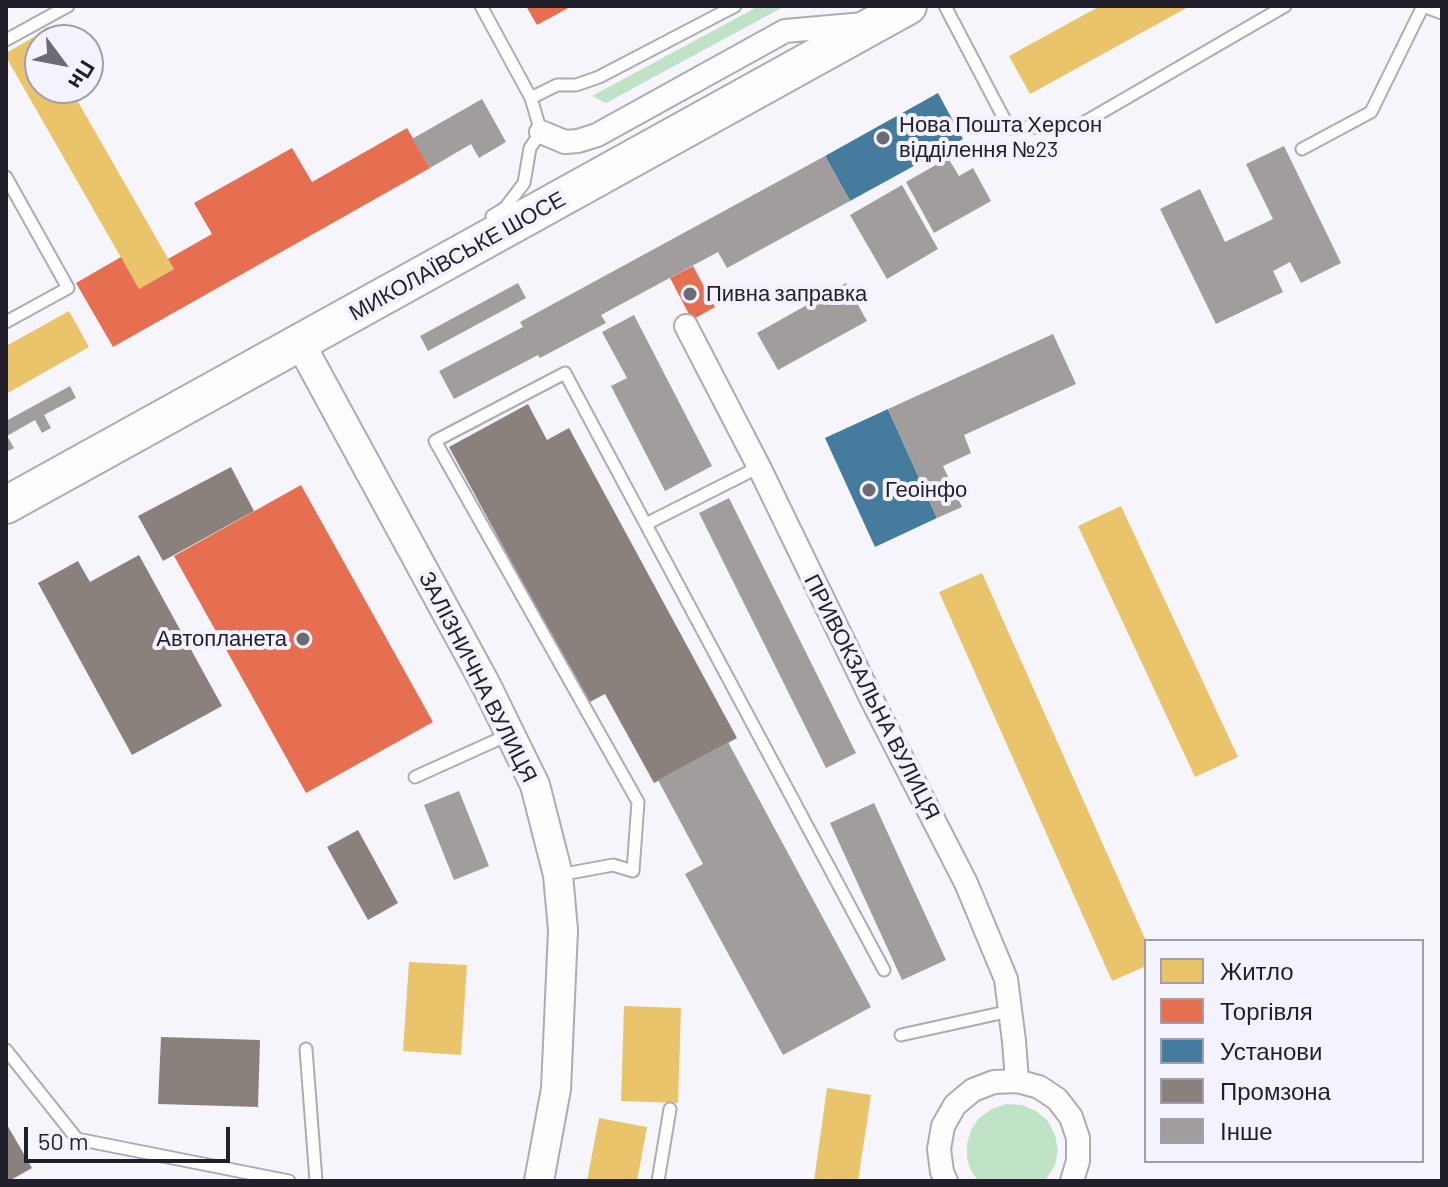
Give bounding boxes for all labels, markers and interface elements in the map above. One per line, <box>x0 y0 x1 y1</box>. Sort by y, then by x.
north arrow <box>24 24 104 104</box>
text: Пн <box>64 56 101 95</box>
place label: Нова Пошта Херсон відділення №23 <box>899 112 1102 164</box>
marker: Нова Пошта Херсон відділення №23 <box>874 129 892 147</box>
street label: МИКОЛАЇВСЬКЕ ШОСЕ <box>344 186 570 326</box>
place label: Пивна заправка <box>706 281 867 307</box>
marker: Пивна заправка <box>681 285 699 303</box>
place label: Геоінфо <box>885 477 967 503</box>
marker: Геоінфо <box>860 481 878 499</box>
street label: ЗАЛІЗНИЧНА ВУЛИЦЯ <box>413 567 543 787</box>
street label: ПРИВОКЗАЛЬНА ВУЛИЦЯ <box>799 570 945 824</box>
place label: Автопланета <box>156 626 287 652</box>
marker: Автопланета <box>294 630 312 648</box>
legend <box>1144 939 1424 1163</box>
text: Житло <box>1220 956 1294 985</box>
text: Торгівля <box>1220 996 1313 1025</box>
text: Установи <box>1220 1036 1322 1065</box>
text: Промзона <box>1220 1076 1331 1105</box>
scale bar <box>28 1111 234 1161</box>
text: Інше <box>1220 1116 1273 1145</box>
text: 50 m <box>38 1126 89 1155</box>

